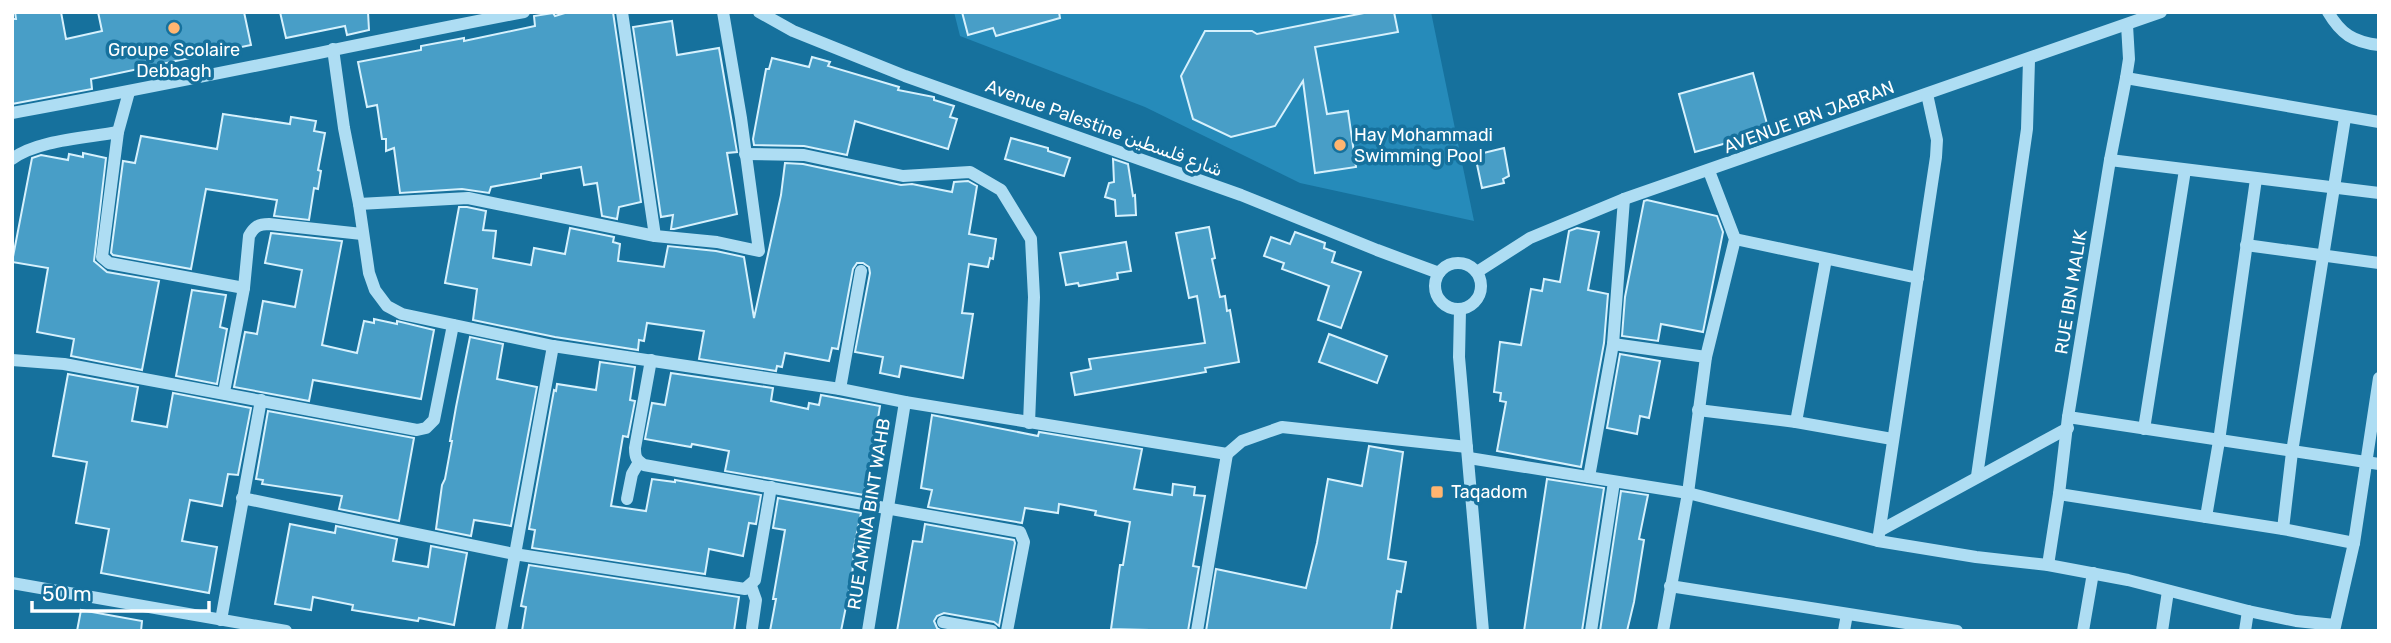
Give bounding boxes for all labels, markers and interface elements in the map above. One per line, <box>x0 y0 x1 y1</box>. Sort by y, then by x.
marker: Groupe Scolaire Debbagh <box>166 20 182 36</box>
place label: Groupe Scolaire Debbagh <box>108 39 240 82</box>
street label: Avenue Palestine شارع فلسطين <box>982 75 1226 182</box>
street label: AVENUE IBN JABRAN <box>1721 76 1897 158</box>
place label: Hay Mohammadi Swimming Pool <box>1354 124 1493 167</box>
marker: Hay Mohammadi Swimming Pool <box>1332 137 1348 153</box>
street label: RUE IBN MALIK <box>2050 228 2092 356</box>
street label: RUE AMINA BINT WAHB <box>843 417 895 611</box>
place label: Taqadom <box>1451 481 1527 503</box>
marker: Taqadom <box>1429 484 1445 500</box>
scale bar <box>32 570 208 614</box>
text: 50 m <box>42 581 92 606</box>

